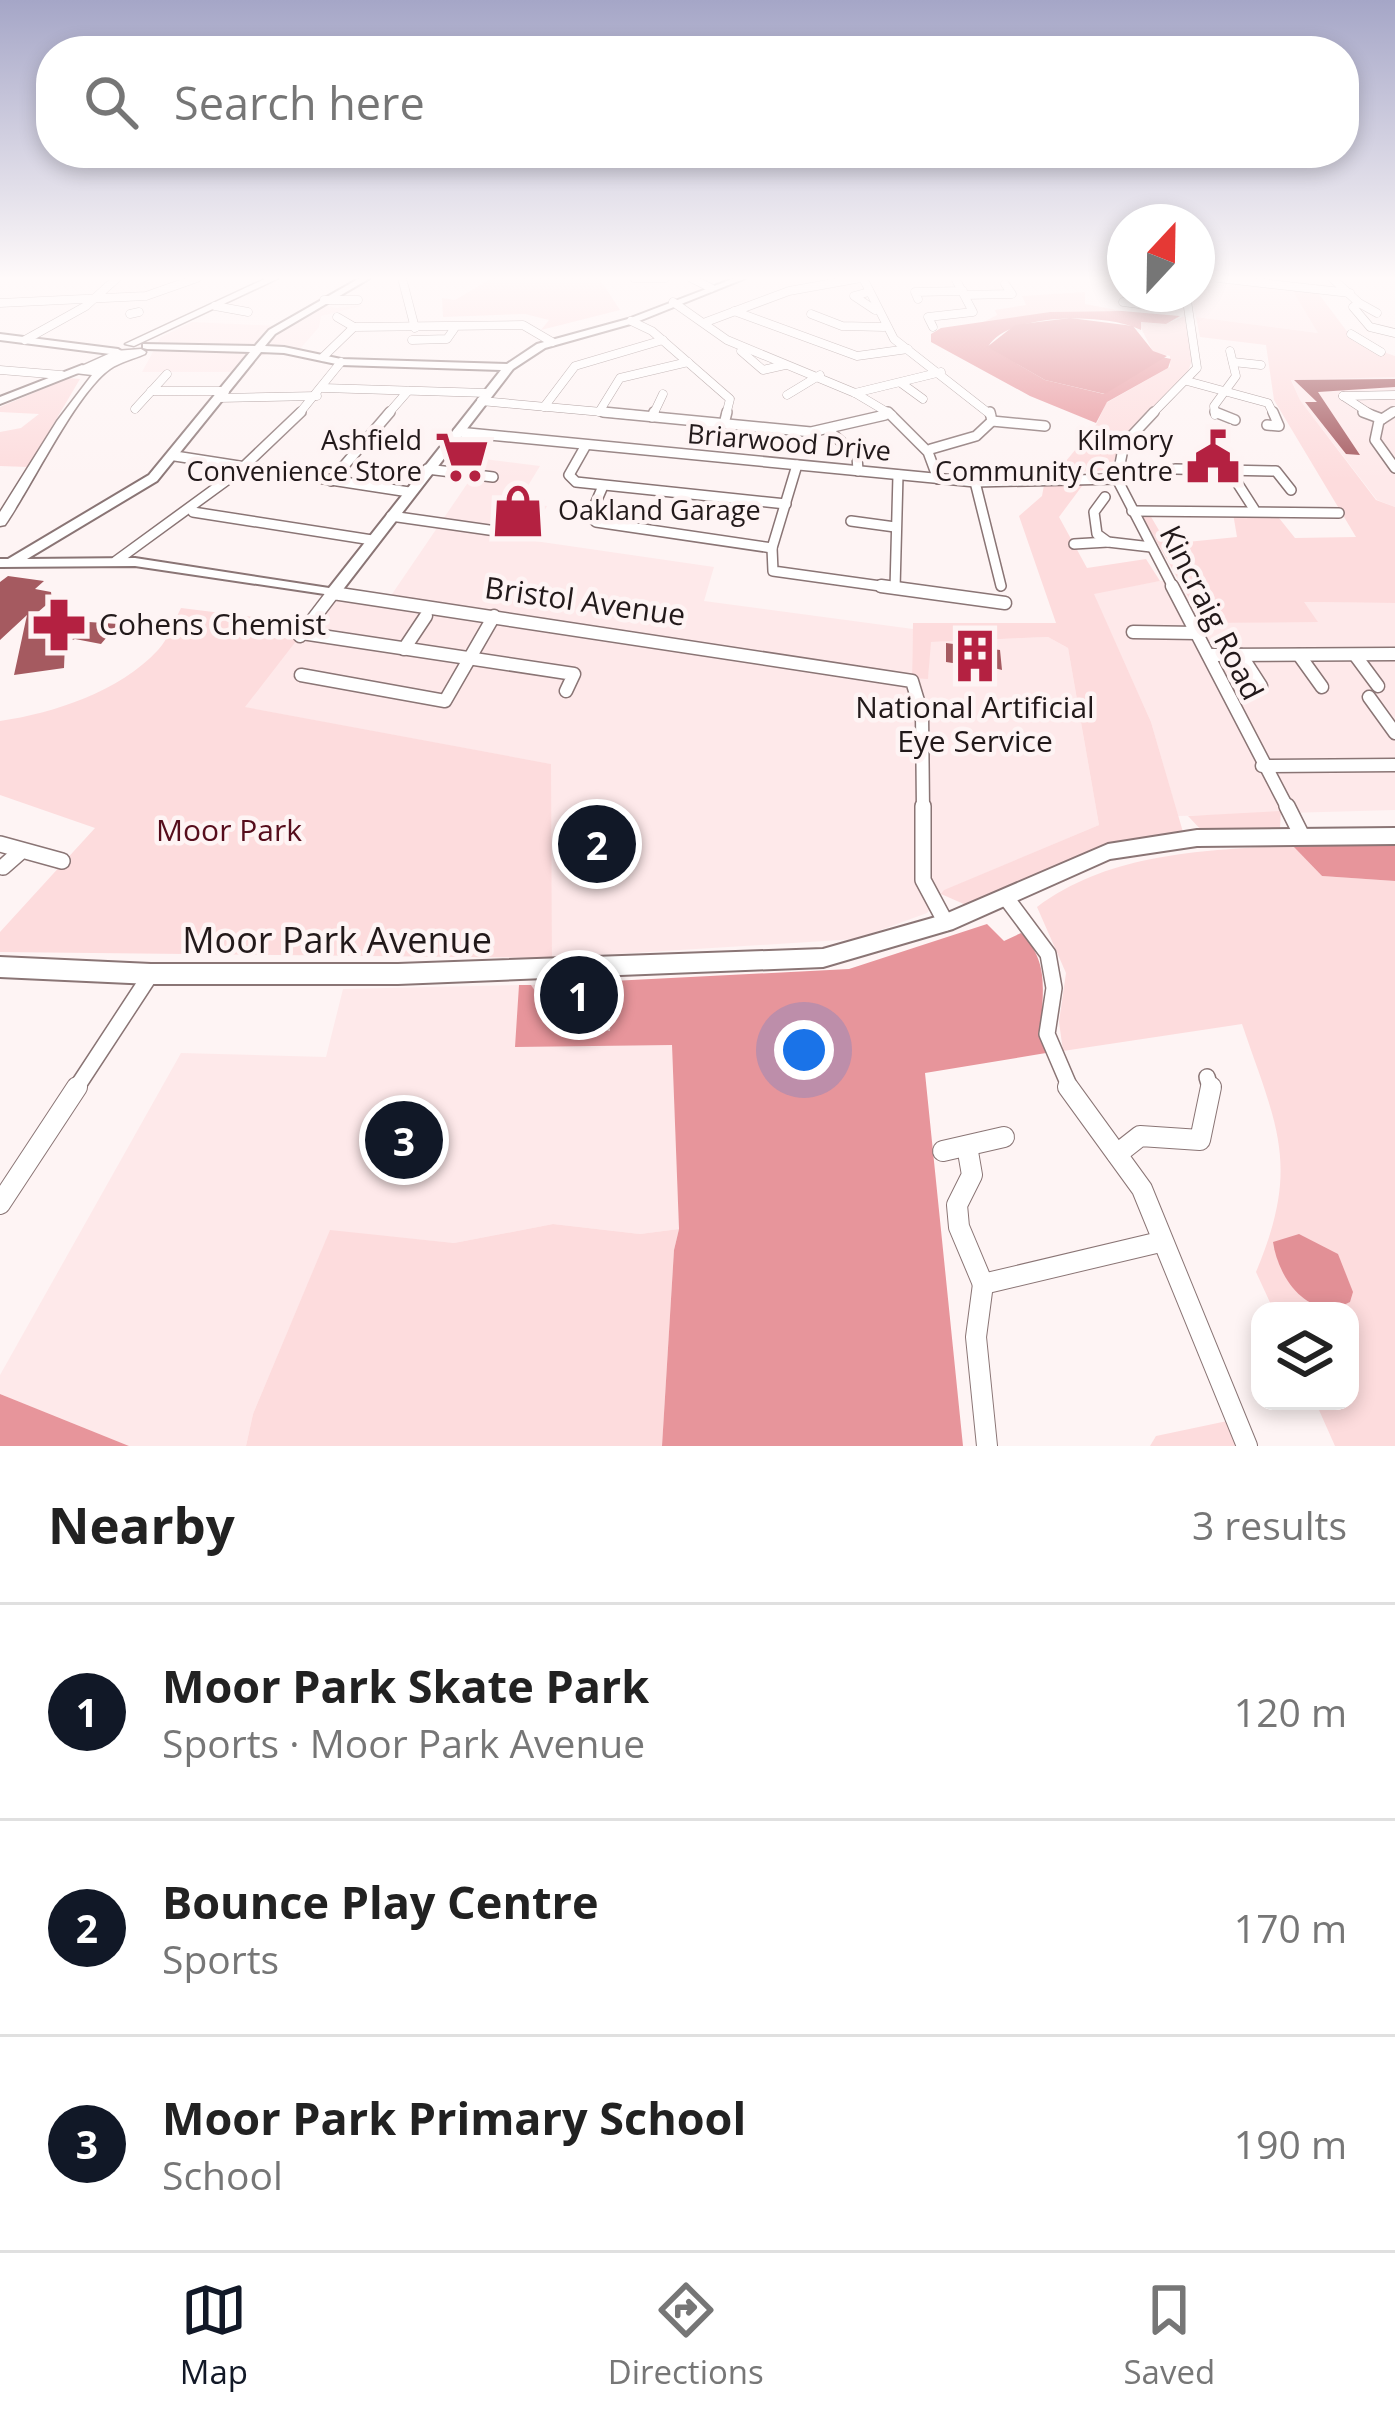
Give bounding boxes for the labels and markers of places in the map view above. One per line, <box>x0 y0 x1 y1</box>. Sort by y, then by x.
place label: Ashfield Convenience Store <box>186 421 422 489</box>
place label: Kilmory Community Centre <box>935 421 1173 489</box>
supermarket icon: Ashfield Convenience Store <box>433 428 491 486</box>
public building icon: Kilmory Community Centre <box>1184 428 1242 486</box>
shop icon: Oakland Garage <box>489 482 547 540</box>
place label: Oakland Garage <box>558 491 761 528</box>
pharmacy icon: Cohens Chemist <box>30 596 88 654</box>
place label: Cohens Chemist <box>99 603 326 644</box>
building icon: National Artificial Eye Service <box>946 627 1004 685</box>
place label: National Artificial Eye Service <box>855 686 1095 761</box>
pin: 2 <box>558 799 636 889</box>
pin: 1 <box>540 950 618 1040</box>
pin: 3 <box>365 1095 443 1185</box>

